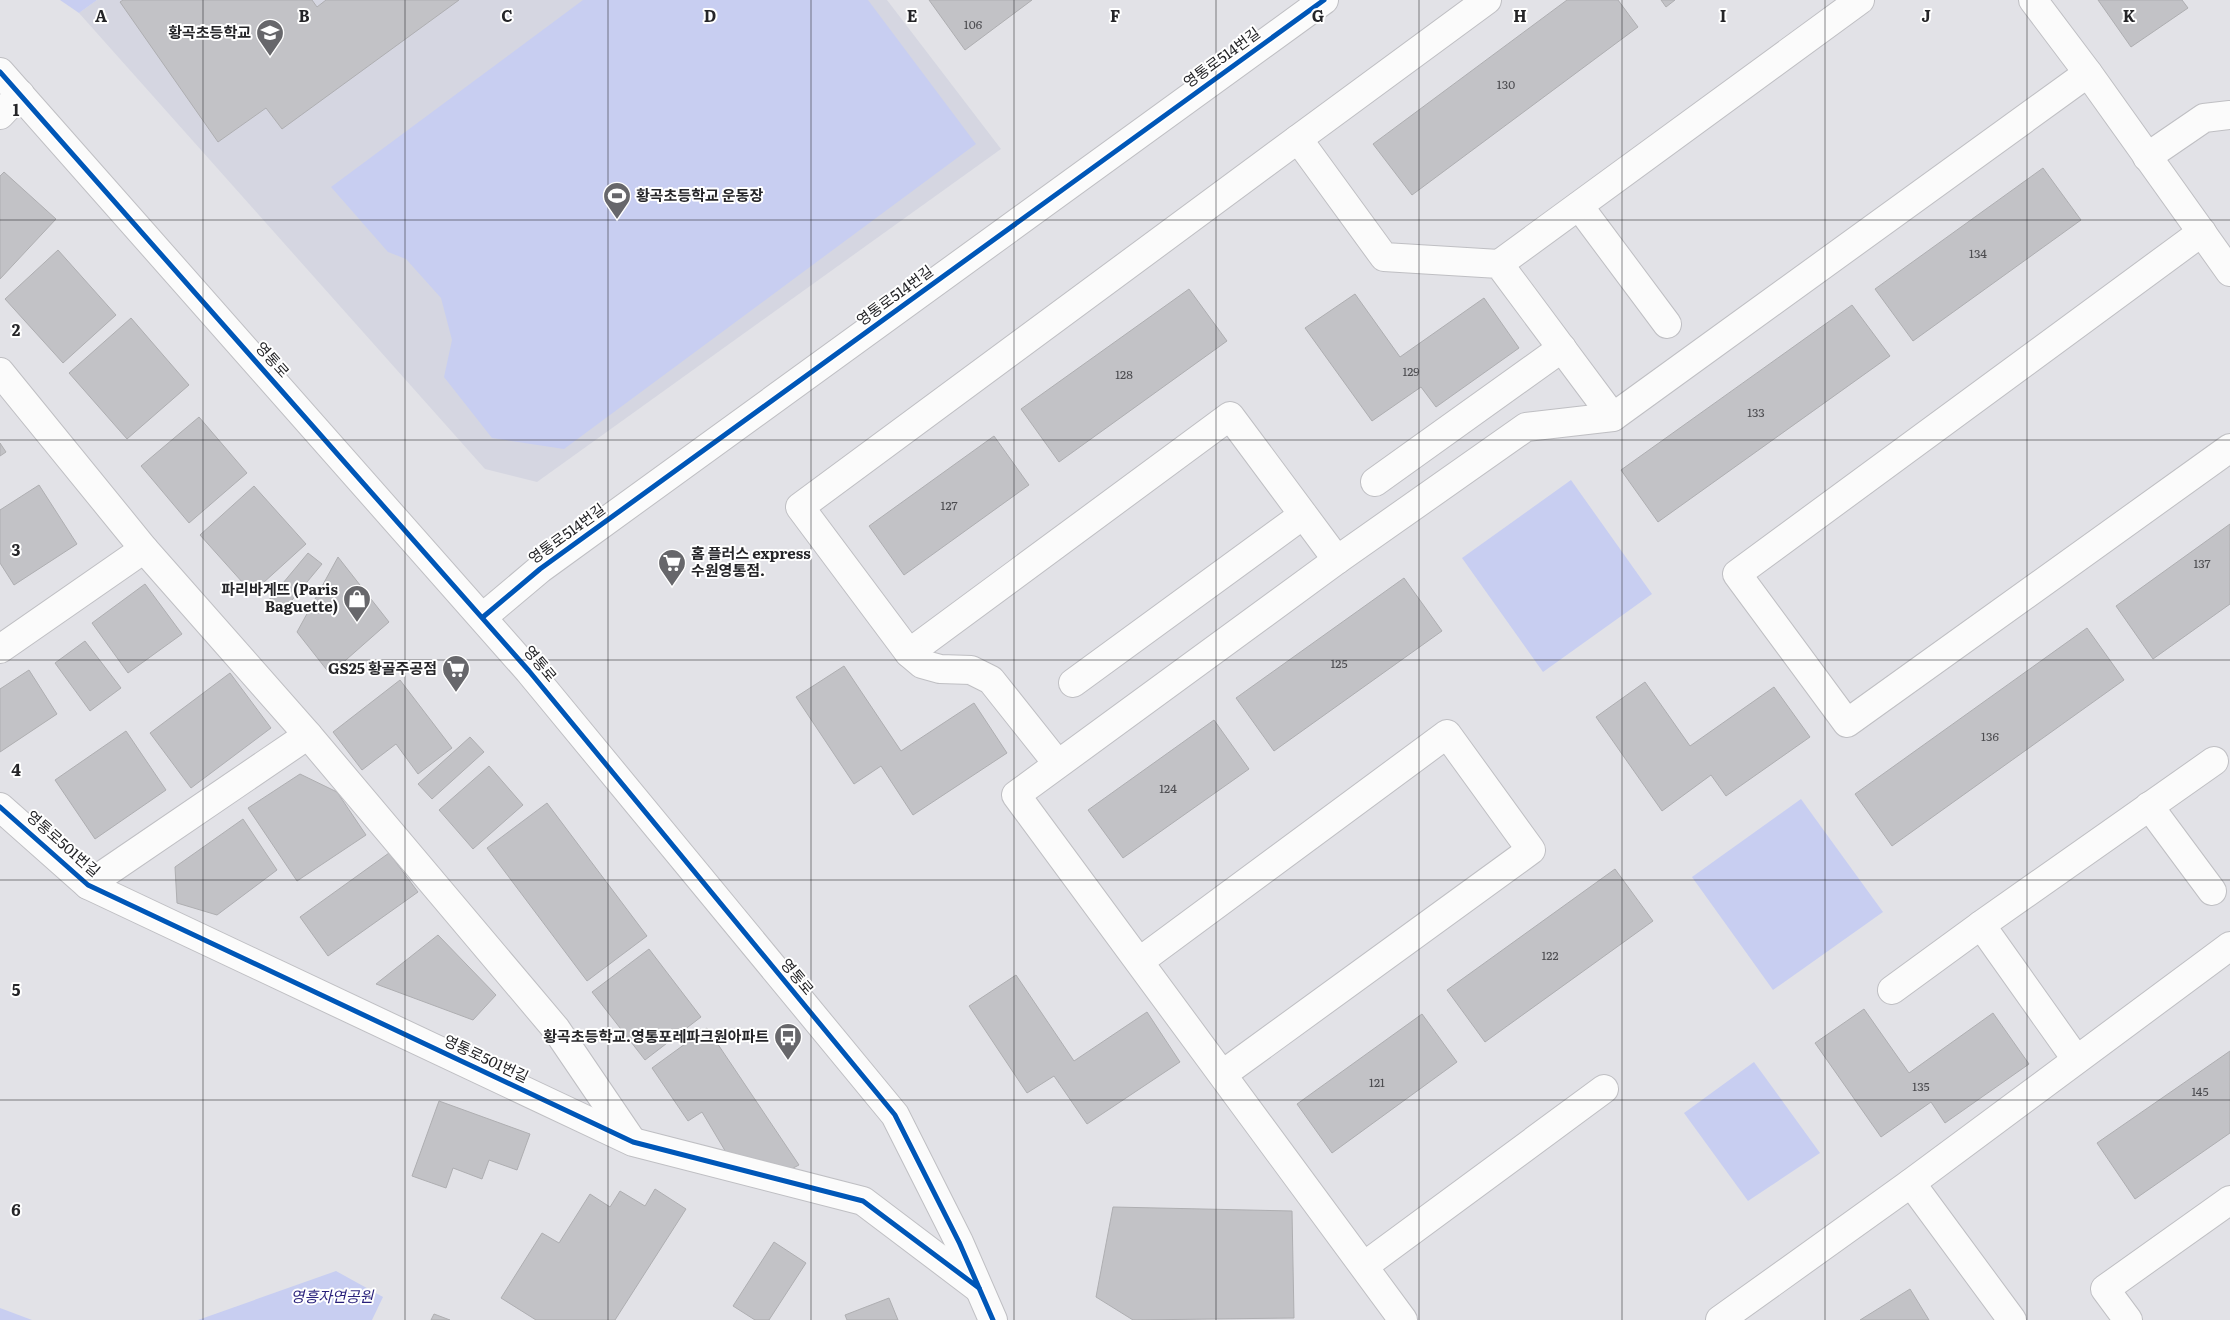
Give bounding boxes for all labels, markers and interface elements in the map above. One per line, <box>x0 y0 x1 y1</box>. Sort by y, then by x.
text: A <box>95 3 107 27</box>
text: B <box>298 3 310 27</box>
text: C <box>501 3 513 27</box>
text: D <box>704 3 716 27</box>
text: E <box>907 3 918 27</box>
text: F <box>1110 3 1120 27</box>
text: G <box>1312 3 1324 27</box>
text: H <box>1513 3 1527 27</box>
text: I <box>1720 3 1726 27</box>
text: J <box>1921 3 1931 27</box>
text: K <box>2123 3 2136 27</box>
house number: 106 <box>964 15 983 33</box>
school or university icon: 황곡초등학교 <box>255 18 285 57</box>
place label: 황곡초등학교 <box>168 20 251 43</box>
street label: 영통로514번길 <box>1178 21 1264 93</box>
house number: 130 <box>1497 75 1515 93</box>
text: 1 <box>13 97 20 121</box>
sports icon: 황곡초등학교 운동장 <box>602 181 632 220</box>
place label: 황곡초등학교 운동장 <box>636 183 763 206</box>
house number: 134 <box>1969 244 1987 262</box>
street label: 영통로514번길 <box>851 259 937 331</box>
text: 2 <box>12 317 21 341</box>
street label: 영통로 <box>251 336 296 382</box>
house number: 129 <box>1402 362 1420 380</box>
house number: 128 <box>1115 365 1133 383</box>
house number: 133 <box>1747 403 1765 421</box>
house number: 127 <box>941 496 957 514</box>
street label: 영통로514번길 <box>523 497 609 569</box>
text: 3 <box>12 537 21 561</box>
place label: 홈 플러스 express 수원영통점. <box>691 541 811 581</box>
supermarket icon: 홈 플러스 express 수원영통점. <box>657 548 687 587</box>
house number: 137 <box>2193 554 2211 572</box>
place label: 파리바게뜨 (Paris Baguette) <box>221 577 339 617</box>
shop icon: 파리바게뜨 (Paris Baguette) <box>342 584 372 623</box>
street label: 영통로 <box>519 640 563 686</box>
supermarket icon: GS25 황골주공점 <box>441 654 471 693</box>
house number: 125 <box>1330 654 1348 672</box>
place label: GS25 황골주공점 <box>328 656 437 679</box>
house number: 136 <box>1981 727 1999 745</box>
text: 4 <box>11 757 21 781</box>
house number: 124 <box>1159 779 1177 797</box>
street label: 영통로501번길 <box>22 804 106 882</box>
house number: 122 <box>1541 946 1559 964</box>
street label: 영통로 <box>776 953 820 999</box>
text: 5 <box>12 977 21 1001</box>
bus stop icon: 황곡초등학교.영통포레파크원아파트 <box>773 1022 803 1061</box>
place label: 황곡초등학교.영통포레파크원아파트 <box>543 1024 769 1047</box>
street label: 영통로501번길 <box>440 1028 533 1087</box>
house number: 121 <box>1369 1073 1385 1091</box>
house number: 135 <box>1912 1077 1930 1095</box>
house number: 145 <box>2191 1082 2209 1100</box>
text: 6 <box>11 1197 21 1221</box>
park label: 영흥자연공원 <box>291 1284 375 1307</box>

